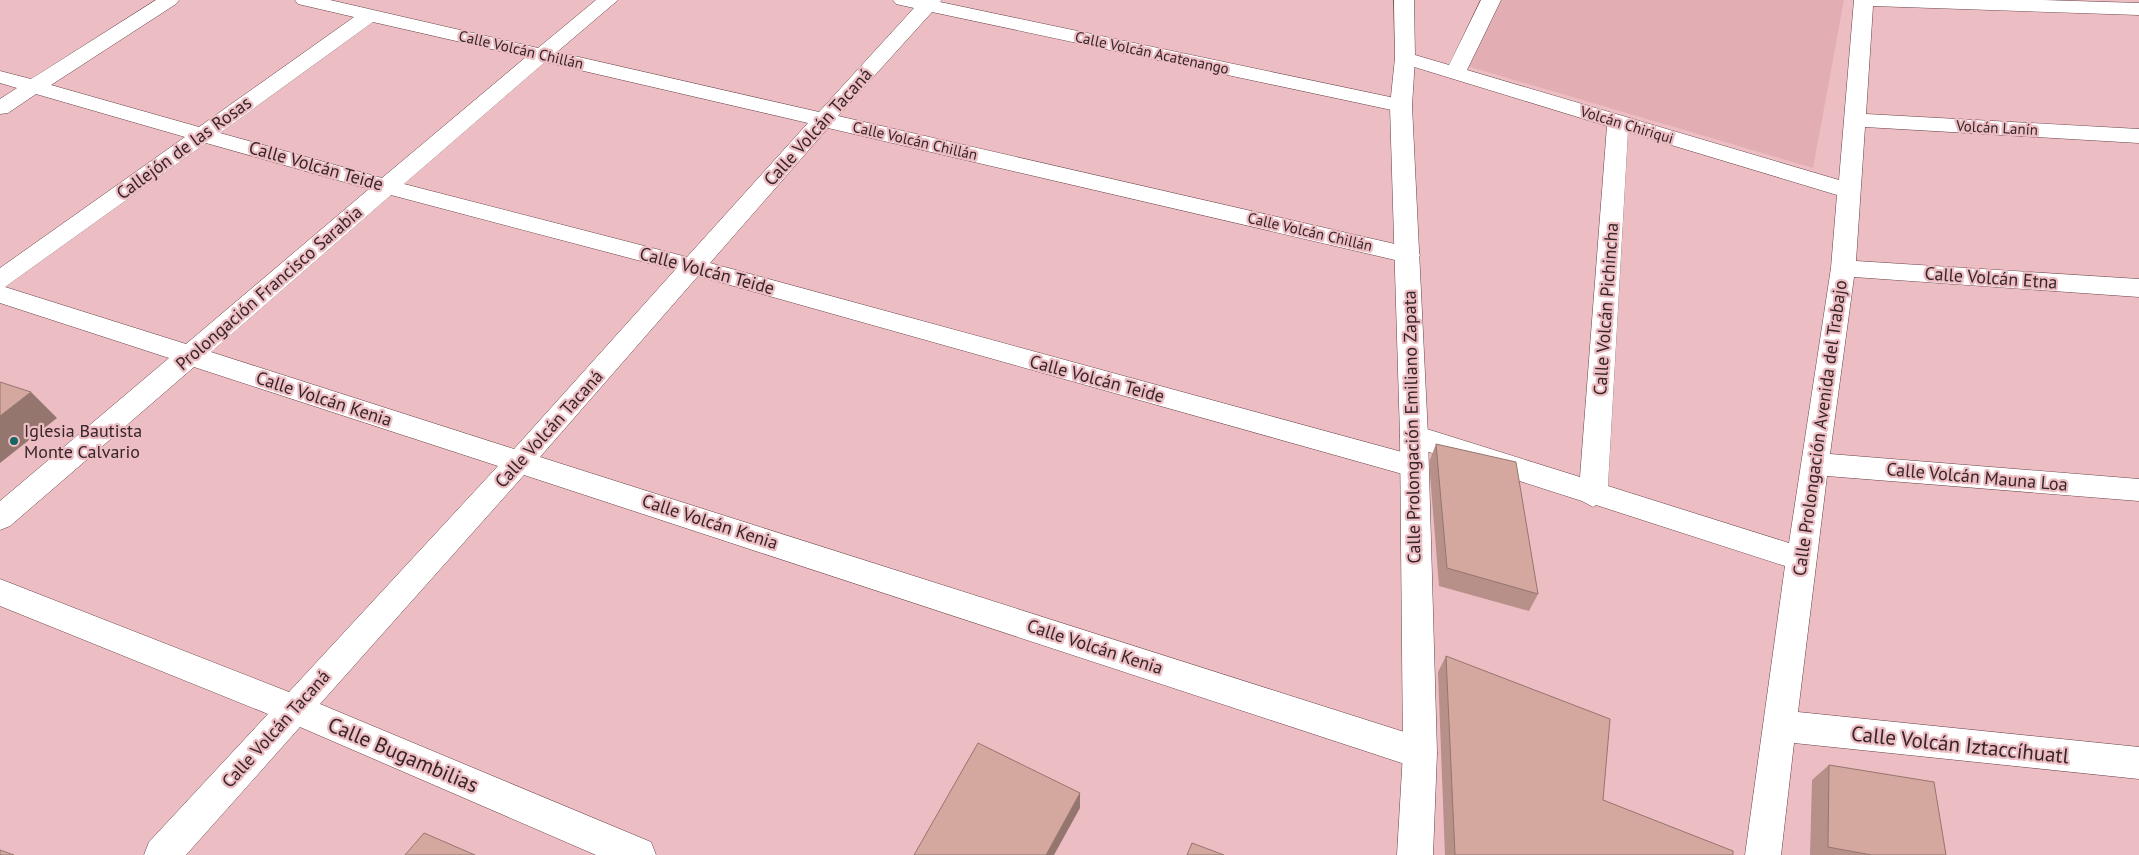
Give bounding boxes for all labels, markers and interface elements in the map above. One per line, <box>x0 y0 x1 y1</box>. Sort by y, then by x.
street label: Calle Volcán Chillán <box>457 26 585 73</box>
street label: Calle Volcán Acatenango <box>1073 27 1231 78</box>
street label: Calle Volcán Tacaná <box>759 63 877 190</box>
street label: Callejón de las Rosas <box>112 91 256 204</box>
street label: Volcán Chiriqui <box>1577 101 1676 148</box>
street label: Volcán Lanín <box>1955 116 2038 139</box>
street label: Calle Volcán Chillán <box>851 117 979 164</box>
street label: Calle Volcán Teide <box>246 135 386 196</box>
street label: Prolongación Francisco Sarabia <box>171 200 367 375</box>
street label: Calle Volcán Chillán <box>1246 208 1374 255</box>
street label: Calle Volcán Pichincha <box>1588 222 1623 396</box>
street label: Calle Volcán Teide <box>637 241 777 300</box>
street label: Calle Volcán Etna <box>1924 261 2058 294</box>
street label: Calle Prolongación Avenida del Trabajo <box>1787 278 1852 577</box>
street label: Calle Prolongación Emiliano Zapata <box>1398 290 1425 564</box>
street label: Calle Volcán Teide <box>1027 349 1167 408</box>
street label: Calle Volcán Tacaná <box>490 365 608 492</box>
street label: Calle Volcán Kenia <box>253 366 395 431</box>
place label: Iglesia Bautista Monte Calvario <box>24 419 142 463</box>
marker: Iglesia Bautista Monte Calvario <box>8 435 20 447</box>
street label: Calle Volcán Mauna Loa <box>1885 457 2069 496</box>
street label: Calle Volcán Kenia <box>639 489 781 554</box>
street label: Calle Volcán Kenia <box>1024 614 1166 679</box>
street label: Calle Volcán Tacaná <box>217 665 335 792</box>
street label: Calle Bugambilias <box>324 711 483 798</box>
street label: Calle Volcán Iztaccíhuatl <box>1850 720 2070 769</box>

